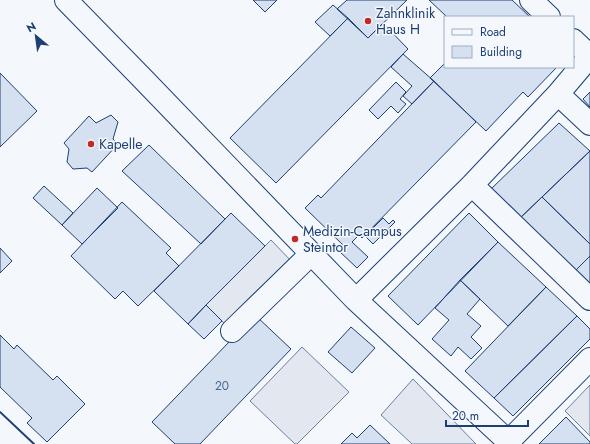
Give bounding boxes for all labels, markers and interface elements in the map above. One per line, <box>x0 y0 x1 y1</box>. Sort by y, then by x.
place label: Zahnklinik Haus H <box>376 3 436 39</box>
north arrow <box>16 16 56 56</box>
marker: Zahnklinik Haus H <box>363 16 373 26</box>
legend <box>444 16 574 68</box>
text: N <box>23 18 39 36</box>
text: Road <box>480 23 506 41</box>
text: Building <box>480 43 522 61</box>
place label: Kapelle <box>99 134 142 154</box>
marker: Kapelle <box>86 139 96 149</box>
place label: Medizin-Campus Steintor <box>303 221 402 257</box>
marker: Medizin-Campus Steintor <box>290 234 300 244</box>
house number: 20 <box>215 377 229 395</box>
scale bar <box>446 402 528 428</box>
text: 20 m <box>452 407 479 425</box>

